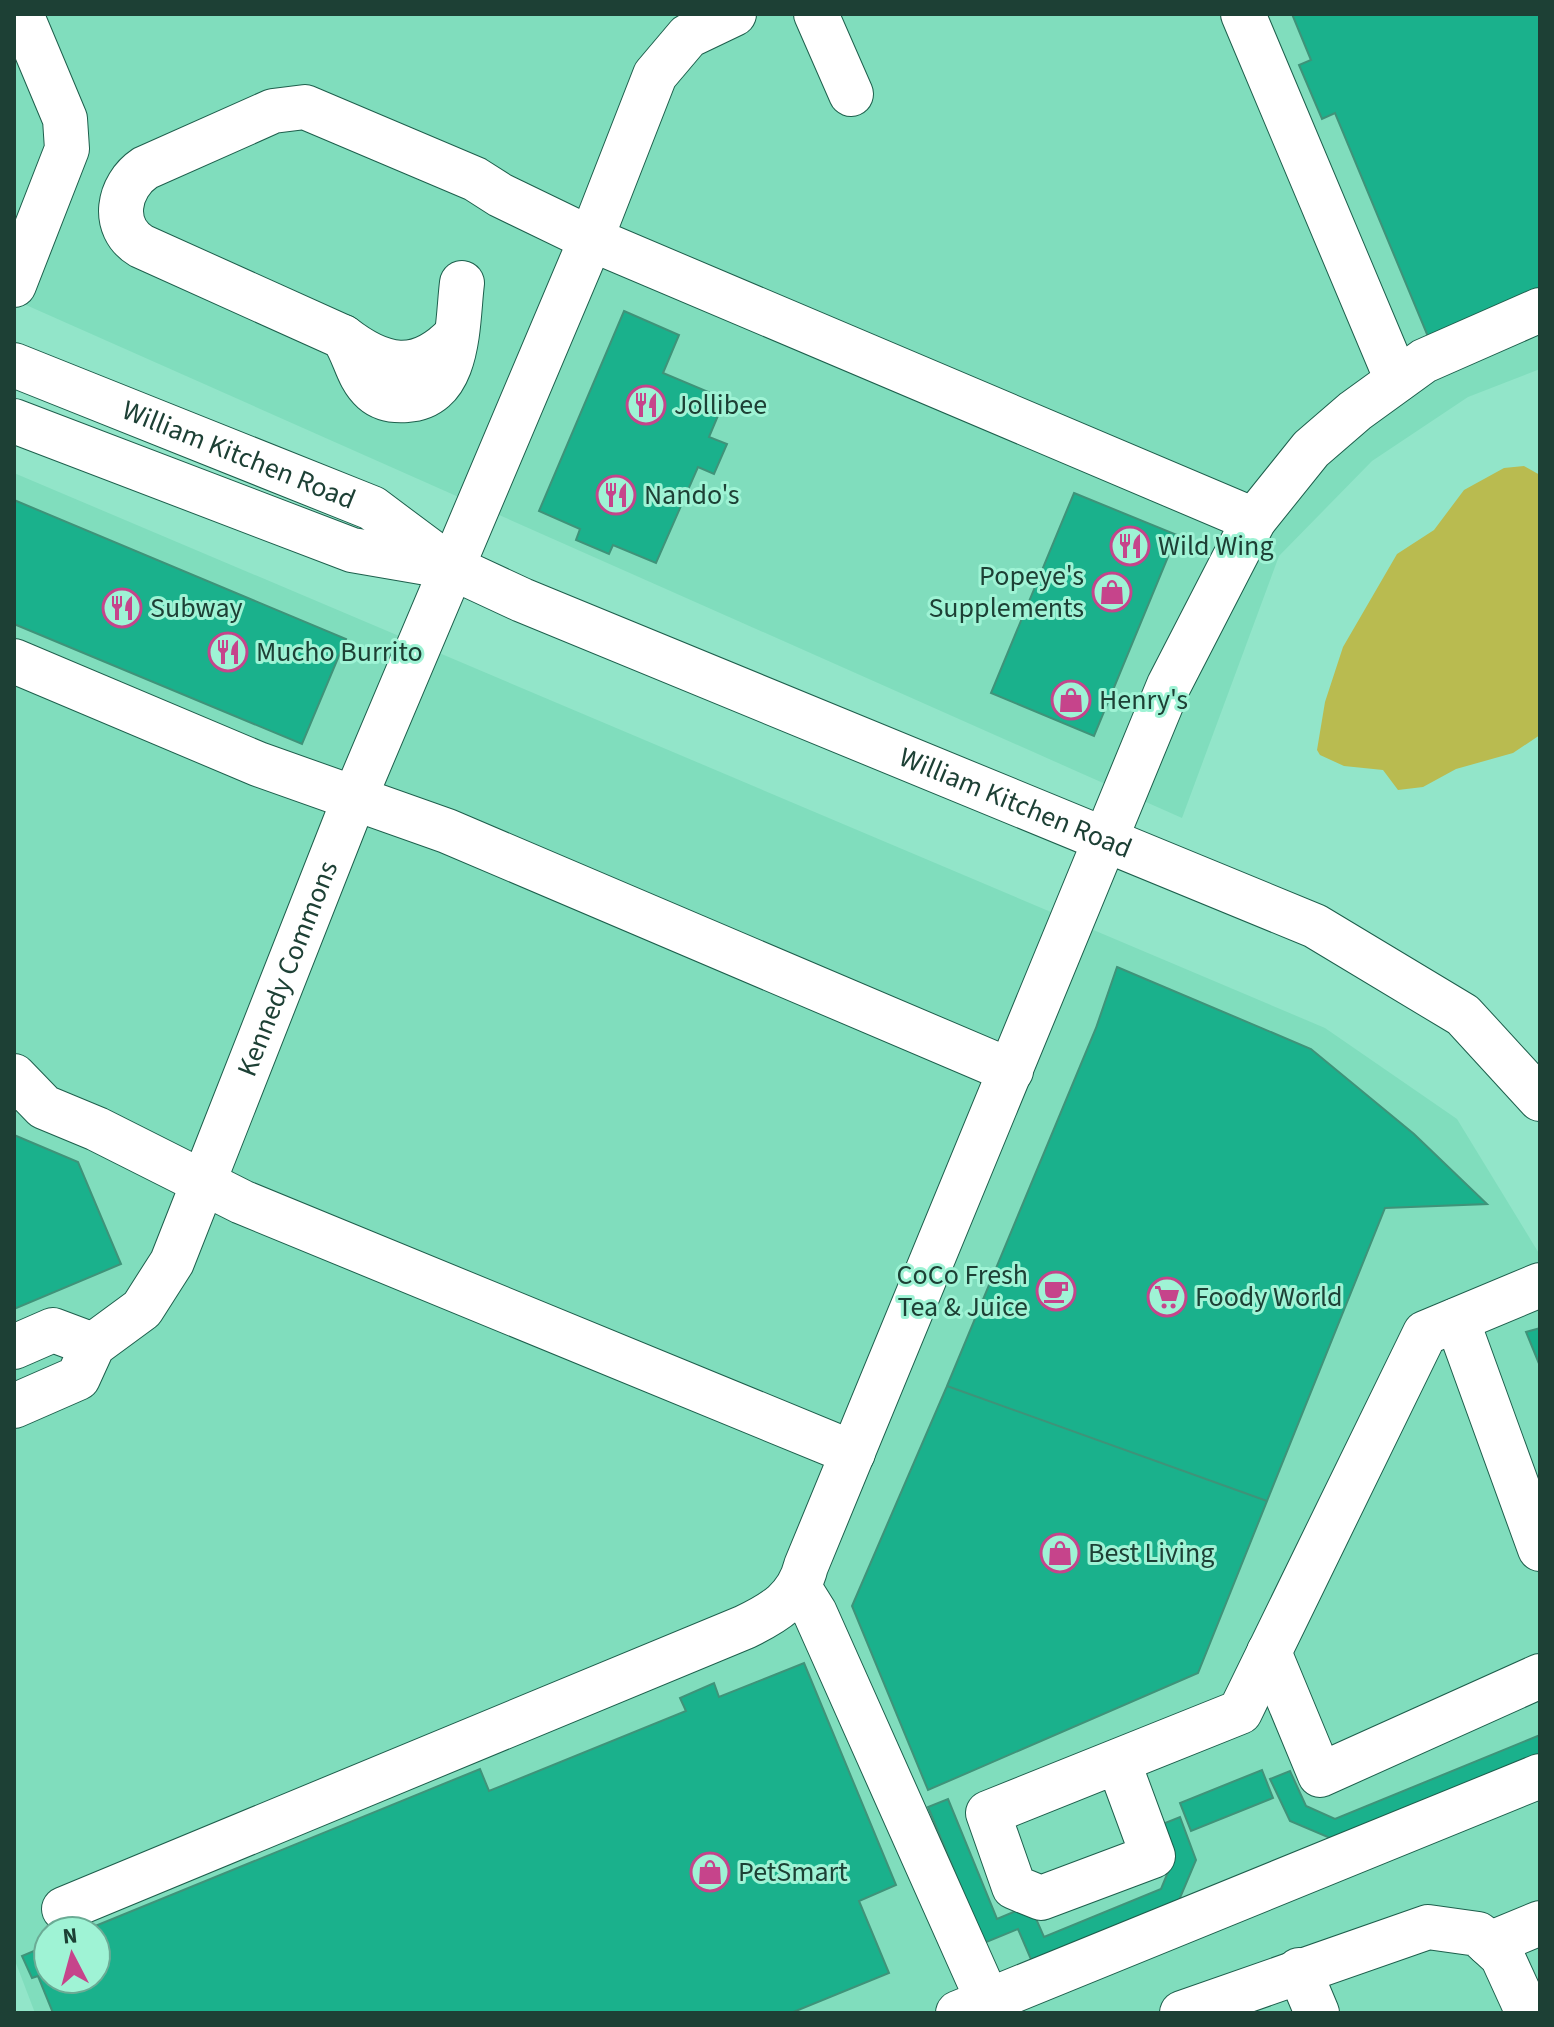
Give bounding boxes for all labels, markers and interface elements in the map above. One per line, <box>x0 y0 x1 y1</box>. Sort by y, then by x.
restaurant icon: Jollibee <box>625 384 667 426</box>
place label: Jollibee <box>674 385 767 425</box>
street label: William Kitchen Road <box>116 390 361 519</box>
restaurant icon: Nando's <box>595 474 637 516</box>
place label: Nando's <box>644 475 740 515</box>
restaurant icon: Wild Wing <box>1109 525 1151 567</box>
place label: Wild Wing <box>1158 526 1274 566</box>
place label: Popeye's Supplements <box>928 556 1084 628</box>
shop icon: Popeye's Supplements <box>1091 571 1133 613</box>
restaurant icon: Subway <box>101 587 143 629</box>
place label: Subway <box>150 588 243 628</box>
restaurant icon: Mucho Burrito <box>207 631 249 673</box>
place label: Mucho Burrito <box>256 632 423 672</box>
shop icon: Henry's <box>1050 679 1092 721</box>
place label: Henry's <box>1099 680 1188 720</box>
street label: William Kitchen Road <box>893 737 1138 869</box>
street label: Kennedy Commons <box>227 855 348 1082</box>
place label: CoCo Fresh Tea & Juice <box>897 1255 1028 1327</box>
cafe icon: CoCo Fresh Tea & Juice <box>1035 1270 1077 1312</box>
supermarket icon: Foody World <box>1146 1276 1188 1318</box>
place label: Foody World <box>1195 1277 1343 1317</box>
shop icon: Best Living <box>1039 1532 1081 1574</box>
place label: Best Living <box>1088 1533 1214 1573</box>
shop icon: PetSmart <box>689 1851 731 1893</box>
place label: PetSmart <box>738 1852 848 1892</box>
north arrow <box>32 1915 112 1995</box>
text: N <box>61 1919 79 1953</box>

